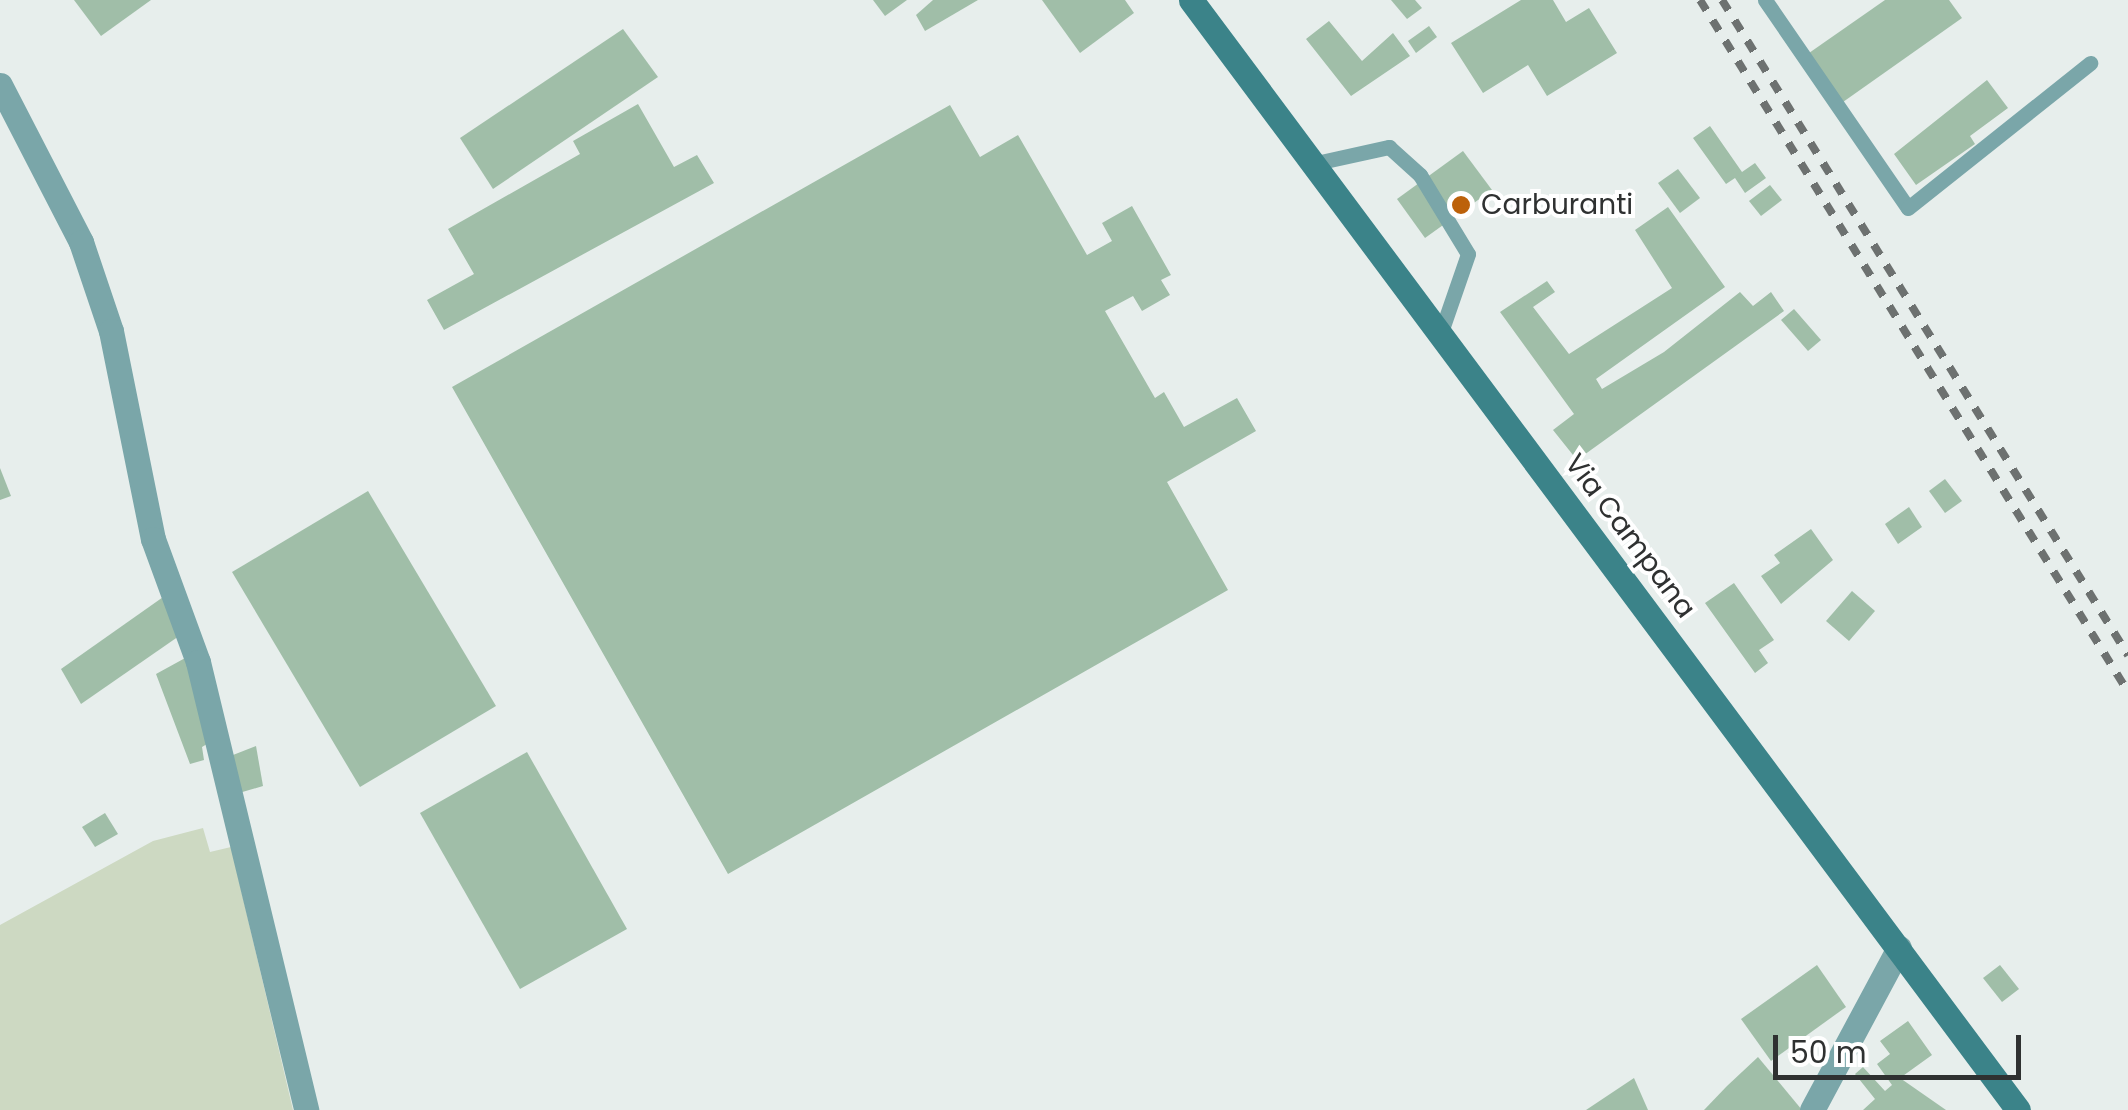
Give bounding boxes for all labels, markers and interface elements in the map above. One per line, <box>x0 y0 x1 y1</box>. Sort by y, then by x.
place label: Carburanti <box>1481 188 1633 222</box>
marker: Carburanti <box>1450 194 1472 216</box>
street label: Via Campana <box>1558 448 1702 624</box>
scale bar <box>1778 1015 2026 1077</box>
text: 50 m <box>1790 1031 1867 1074</box>

